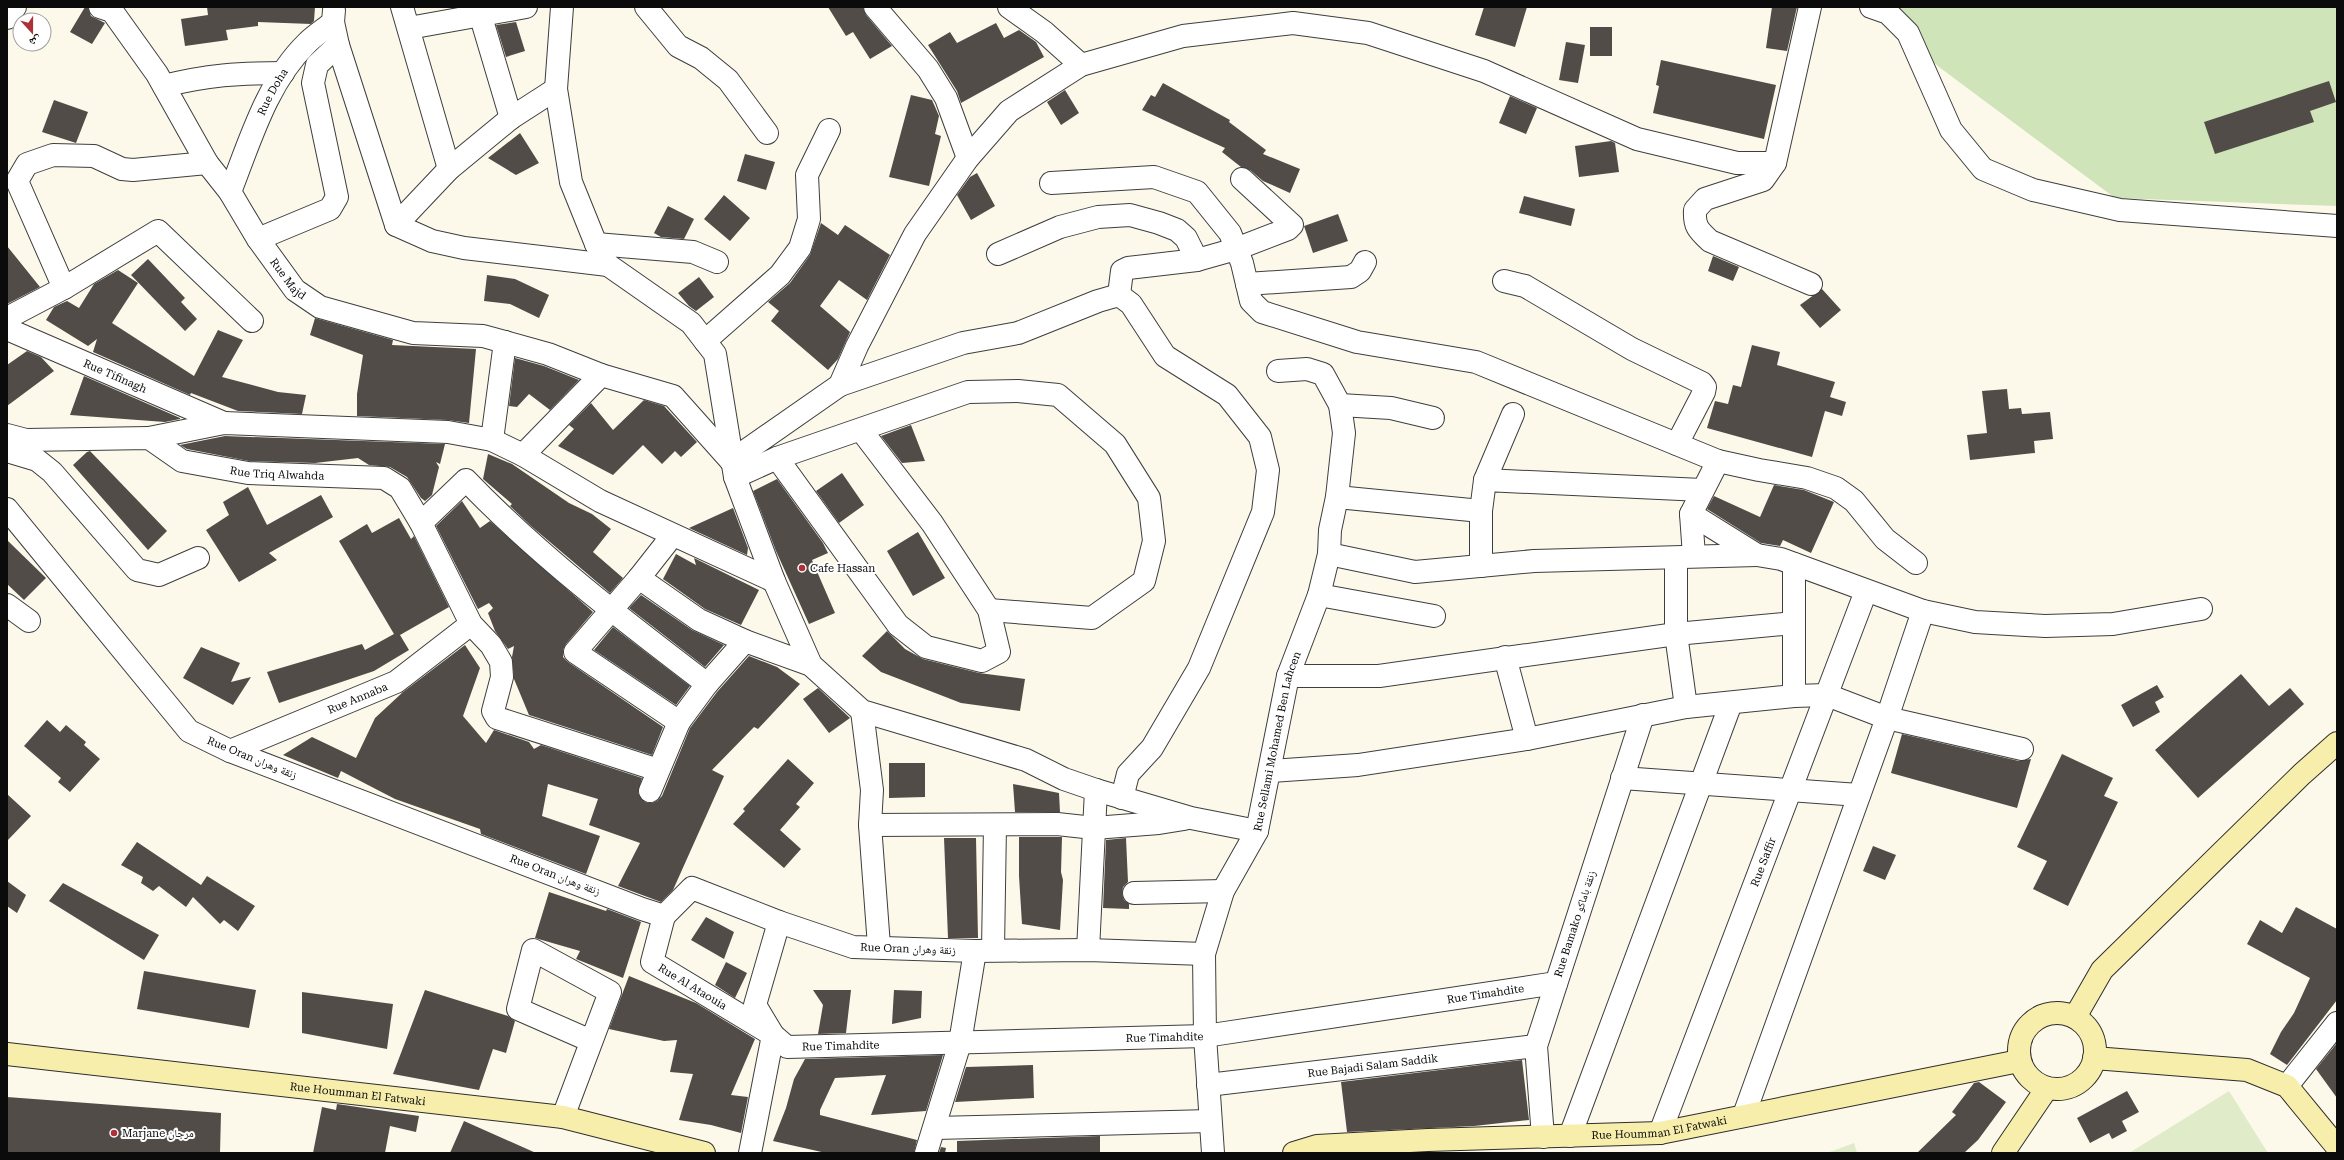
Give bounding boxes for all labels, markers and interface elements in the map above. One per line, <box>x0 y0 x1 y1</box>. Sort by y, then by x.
north arrow <box>12 12 52 52</box>
text: ش <box>27 32 43 49</box>
street label: Rue Doha <box>254 66 290 117</box>
street label: Rue Majd <box>268 256 309 302</box>
street label: Rue Tifinagh <box>82 356 149 395</box>
street label: Rue Triq Alwahda <box>229 463 325 482</box>
place label: Cafe Hassan <box>810 562 875 575</box>
marker: Cafe Hassan <box>797 563 807 573</box>
street label: Rue Sellami Mohamed Ben Lahcen <box>1251 649 1303 832</box>
street label: Rue Annaba <box>325 680 390 716</box>
street label: Rue Oran زنقة وهران <box>205 734 299 782</box>
street label: Rue Saffir <box>1748 835 1778 888</box>
street label: Rue Oran زنقة وهران <box>508 852 602 898</box>
street label: Rue Bamako زنقة باماكو <box>1552 869 1598 979</box>
street label: Rue Oran زنقة وهران <box>860 941 956 957</box>
street label: Rue Al Ataouia <box>656 961 729 1012</box>
street label: Rue Timahdite <box>1446 981 1525 1006</box>
street label: Rue Timahdite <box>1126 1030 1204 1045</box>
street label: Rue Timahdite <box>802 1038 880 1053</box>
street label: Rue Bajadi Salam Saddik <box>1307 1051 1439 1080</box>
street label: Rue Houmman El Fatwaki <box>289 1080 427 1108</box>
street label: Rue Houmman El Fatwaki <box>1591 1113 1728 1142</box>
place label: Marjane مرجان <box>122 1127 194 1140</box>
marker: Marjane مرجان <box>109 1128 119 1138</box>

